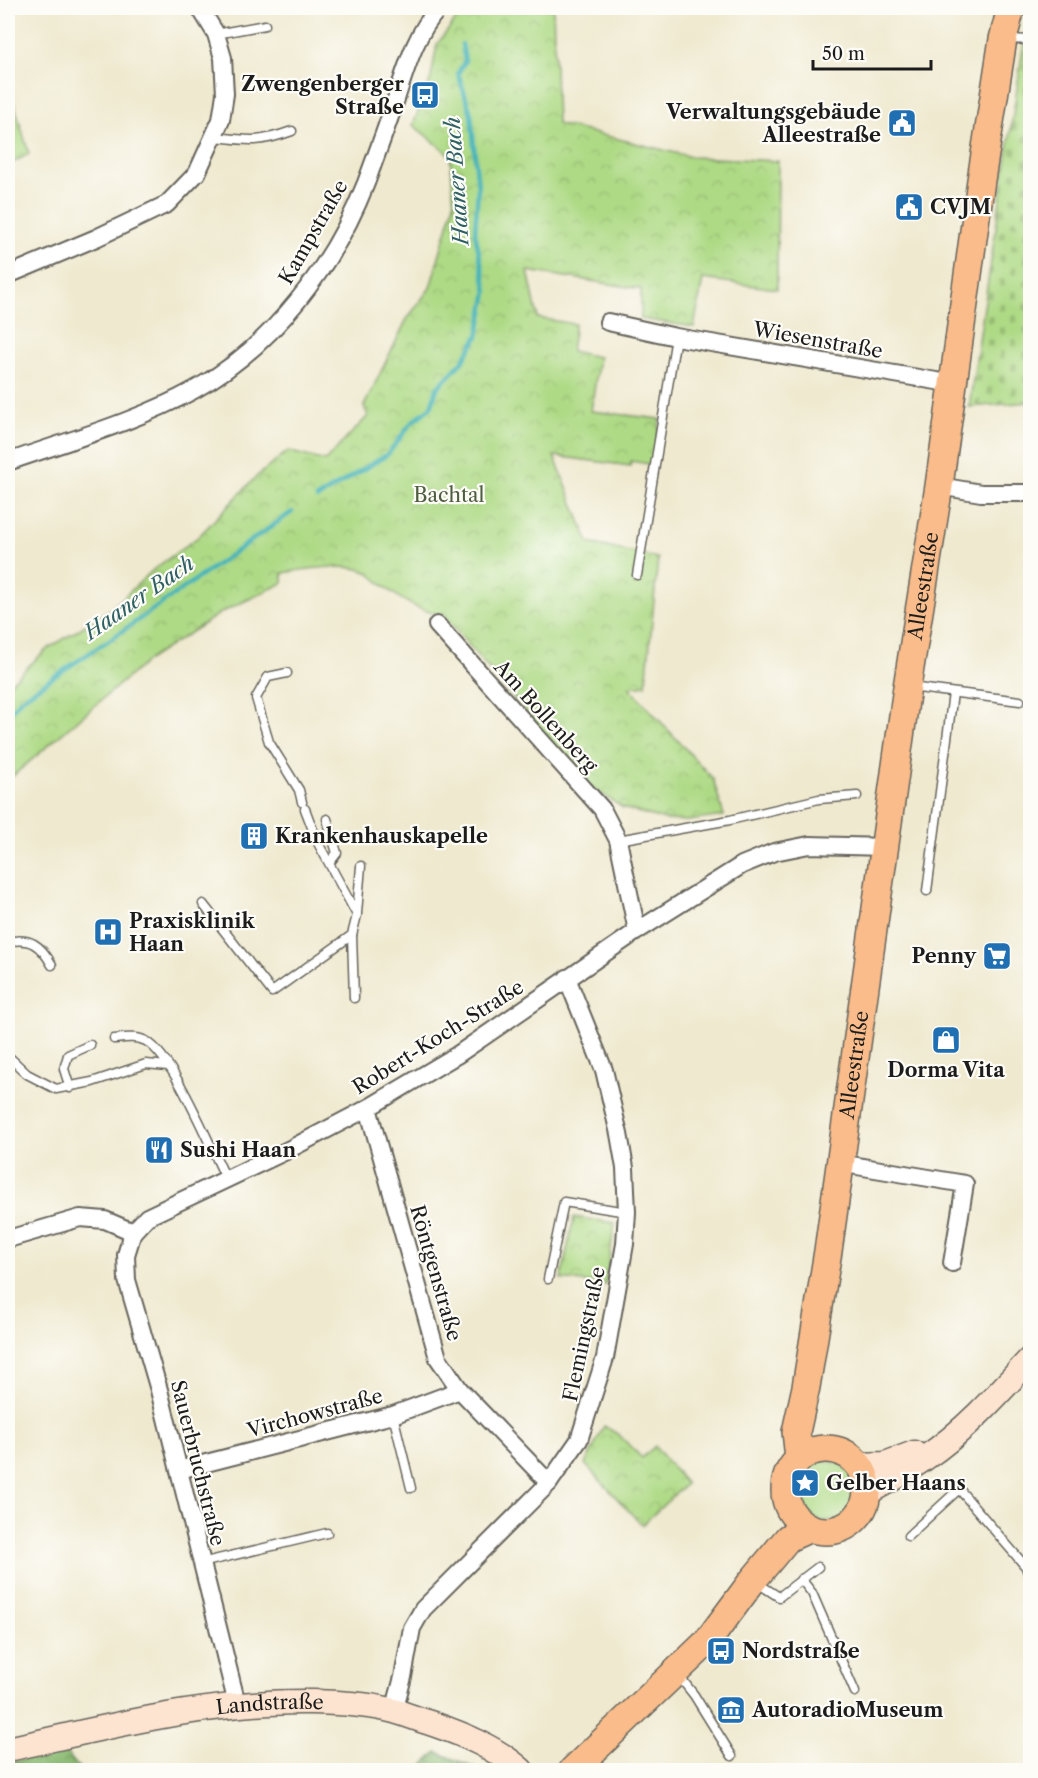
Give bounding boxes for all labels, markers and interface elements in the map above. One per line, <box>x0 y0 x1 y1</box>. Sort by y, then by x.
scale bar <box>813 33 932 71</box>
text: 50 m <box>822 43 865 65</box>
place label: Zwengenberger Straße <box>241 72 404 119</box>
bus stop icon: Zwengenberger Straße <box>409 79 441 111</box>
place label: Verwaltungsgebäude Alleestraße <box>665 100 881 147</box>
public building icon: Verwaltungsgebäude Alleestraße <box>886 107 918 139</box>
water label: Haaner Bach <box>440 116 474 248</box>
street label: Kampstraße <box>273 175 353 289</box>
public building icon: CVJM <box>893 191 925 223</box>
place label: CVJM <box>930 195 991 219</box>
street label: Wiesenstraße <box>750 317 885 363</box>
park label: Bachtal <box>413 483 485 507</box>
street label: Alleestraße <box>903 530 944 642</box>
water label: Haaner Bach <box>77 550 199 646</box>
street label: Am Bollenberg <box>489 654 603 777</box>
building icon: Krankenhauskapelle <box>238 820 270 852</box>
place label: Krankenhauskapelle <box>275 824 488 848</box>
place label: Praxisklinik Haan <box>129 909 255 956</box>
hospital icon: Praxisklinik Haan <box>92 916 124 948</box>
supermarket icon: Penny <box>981 940 1013 972</box>
place label: Penny <box>912 944 977 968</box>
street label: Robert-Koch-Straße <box>348 975 528 1099</box>
street label: Alleestraße <box>835 1009 874 1121</box>
shop icon: Dorma Vita <box>930 1024 962 1056</box>
place label: Dorma Vita <box>887 1058 1005 1082</box>
restaurant icon: Sushi Haan <box>143 1134 175 1166</box>
place label: Sushi Haan <box>180 1138 296 1162</box>
street label: Röntgenstraße <box>405 1202 467 1344</box>
street label: Flemingstraße <box>558 1264 610 1404</box>
street label: Sauerbruchstraße <box>166 1378 230 1548</box>
street label: Virchowstraße <box>244 1383 385 1443</box>
place icon: Gelber Haans <box>789 1467 821 1499</box>
place label: Gelber Haans <box>826 1471 966 1495</box>
bus stop icon: Nordstraße <box>705 1635 737 1667</box>
place label: Nordstraße <box>742 1639 860 1663</box>
street label: Landstraße <box>214 1690 324 1720</box>
museum icon: AutoradioMuseum <box>715 1694 747 1726</box>
place label: AutoradioMuseum <box>751 1698 944 1722</box>

